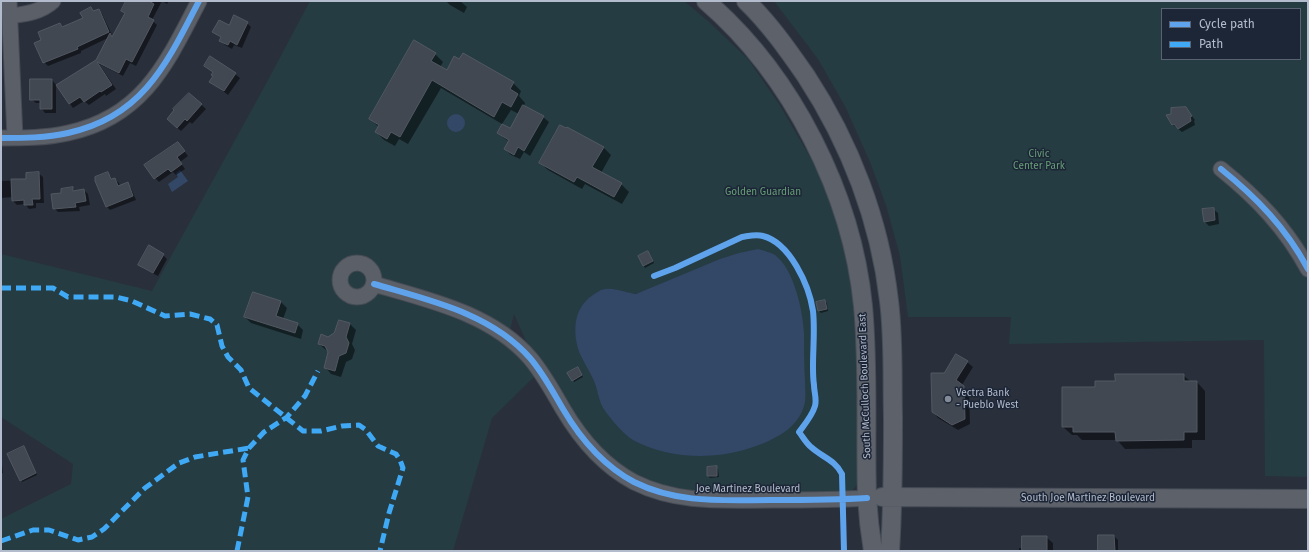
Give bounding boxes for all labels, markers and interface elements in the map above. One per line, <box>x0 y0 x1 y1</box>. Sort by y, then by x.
legend <box>1161 8 1301 60</box>
text: Cycle path <box>1199 17 1255 31</box>
text: Path <box>1199 37 1223 51</box>
park label: Civic Center Park <box>1013 148 1065 172</box>
park label: Golden Guardian <box>725 186 801 198</box>
street label: South McCulloch Boulevard East <box>856 313 874 459</box>
place label: Vectra Bank - Pueblo West <box>956 387 1019 410</box>
marker: Vectra Bank - Pueblo West <box>943 394 953 404</box>
street label: Joe Martinez Boulevard <box>696 483 800 495</box>
street label: South Joe Martinez Boulevard <box>1021 492 1155 504</box>

